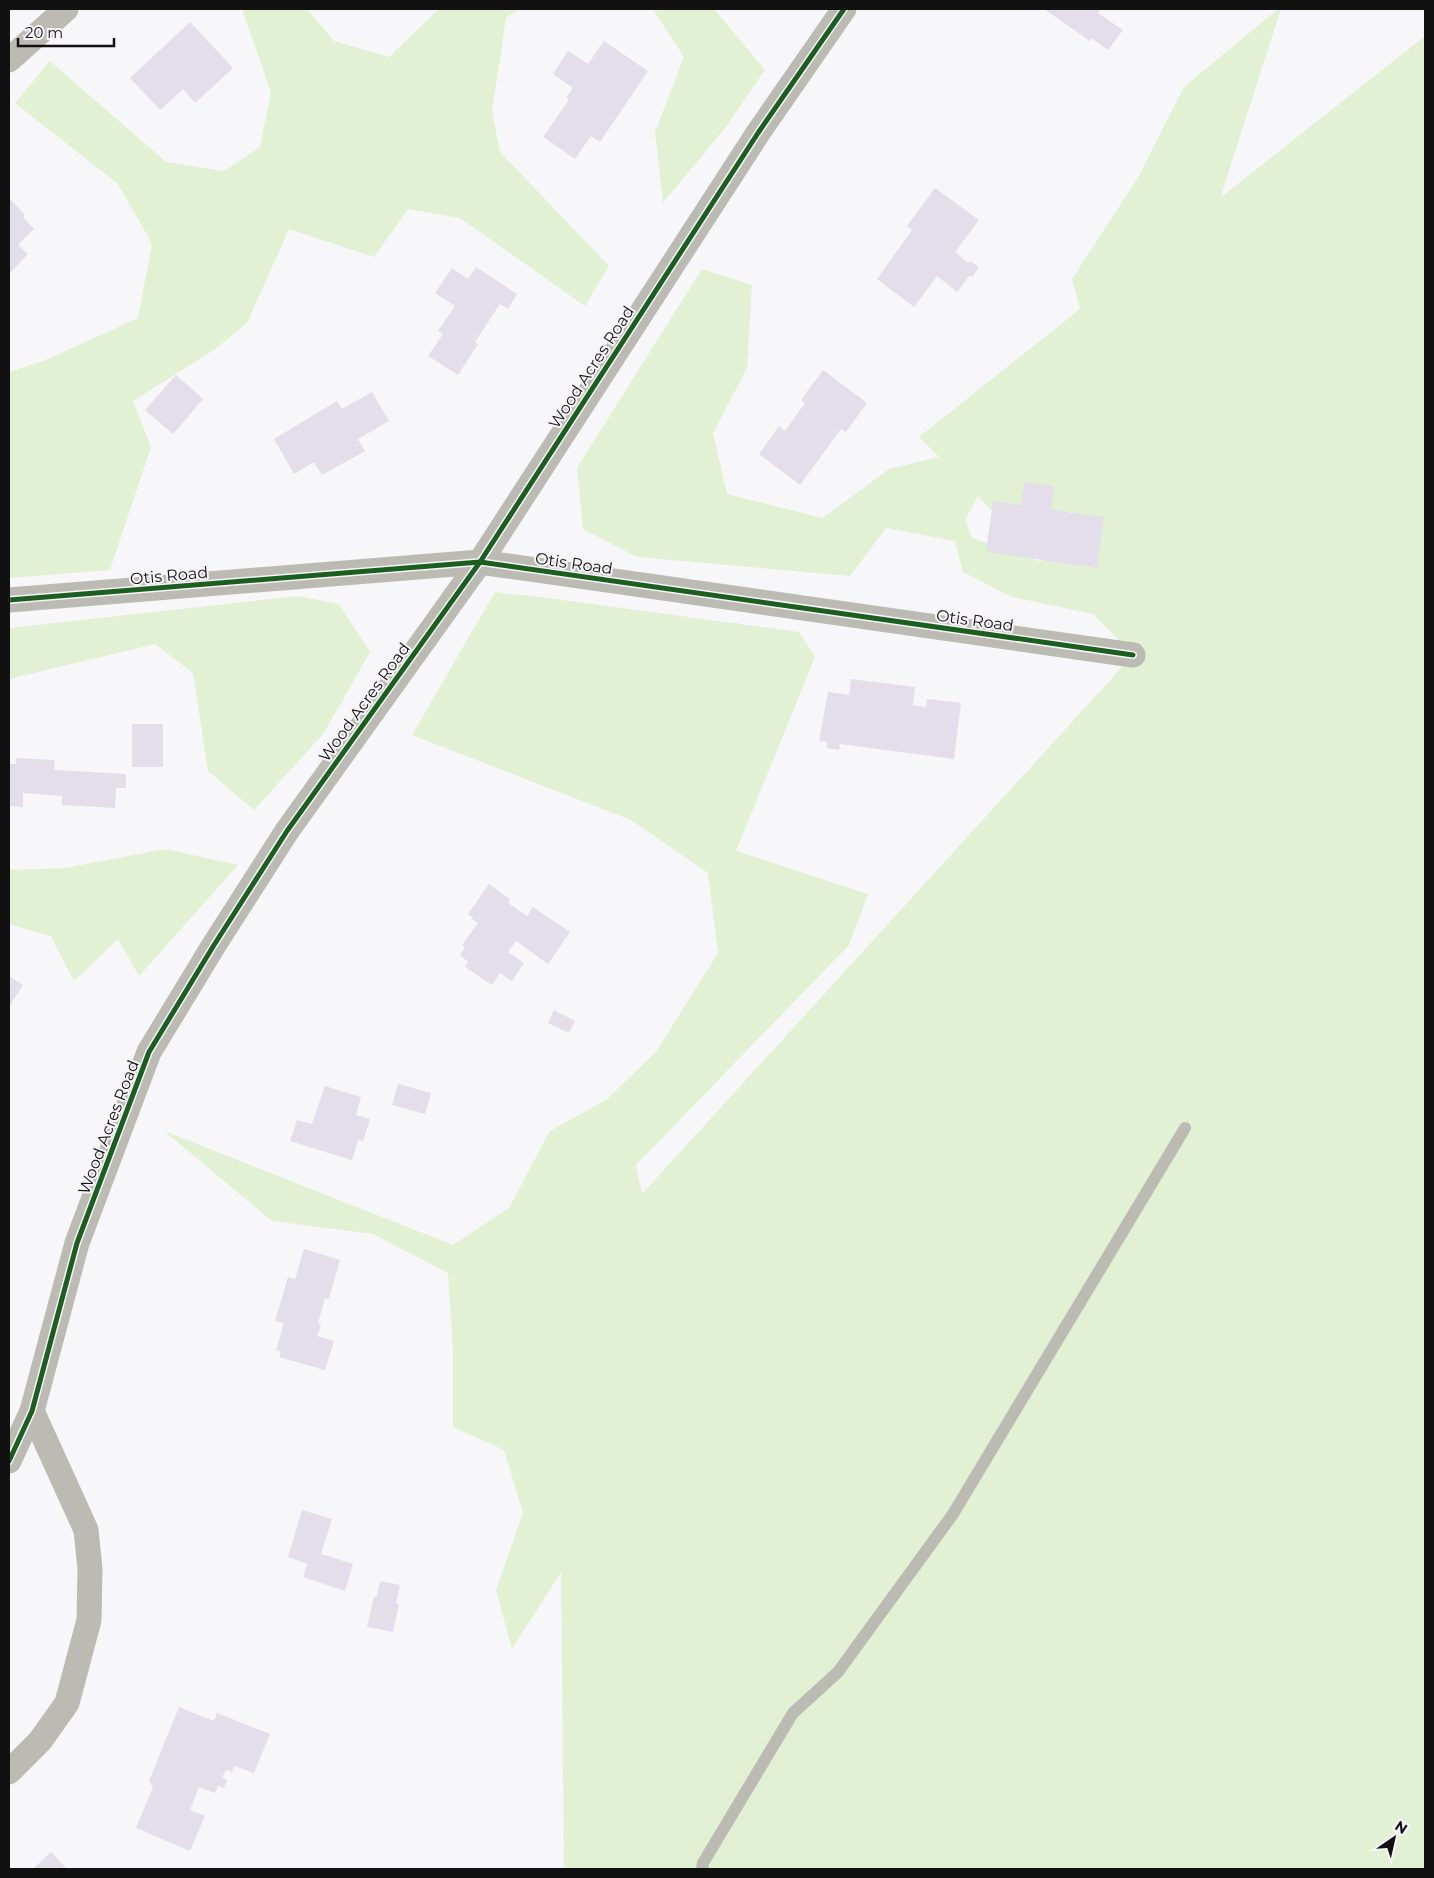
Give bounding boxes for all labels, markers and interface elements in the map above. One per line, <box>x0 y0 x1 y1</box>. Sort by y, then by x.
scale bar <box>18 15 114 47</box>
text: 20 m <box>25 23 63 42</box>
street label: Wood Acres Road <box>545 303 638 432</box>
street label: Otis Road <box>534 549 614 578</box>
street label: Otis Road <box>129 563 209 588</box>
street label: Otis Road <box>935 606 1015 635</box>
street label: Wood Acres Road <box>315 639 414 765</box>
street label: Wood Acres Road <box>74 1057 143 1197</box>
north arrow <box>1369 1813 1419 1863</box>
text: N <box>1392 1817 1411 1838</box>

